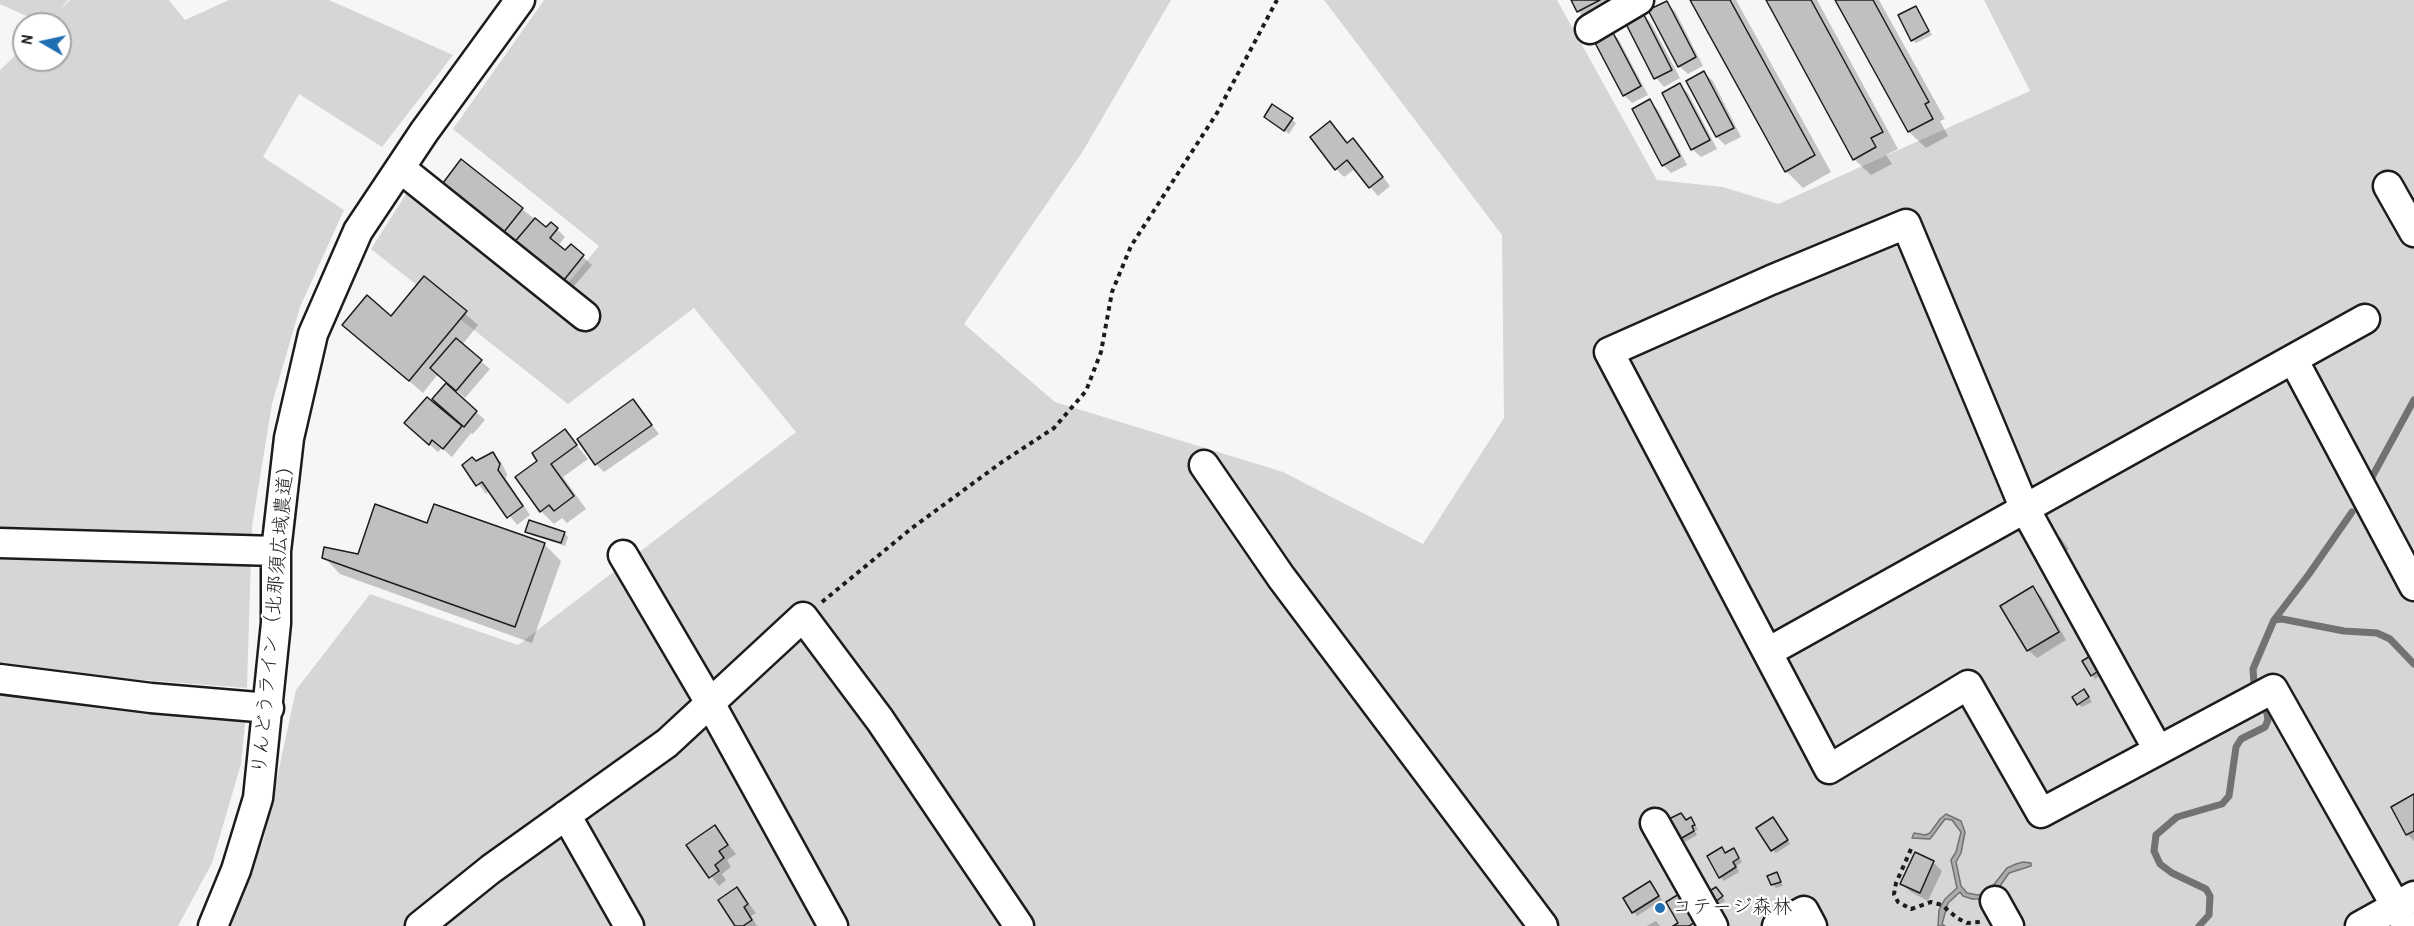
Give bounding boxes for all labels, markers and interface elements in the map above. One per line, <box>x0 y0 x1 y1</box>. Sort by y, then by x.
north arrow <box>12 12 72 72</box>
text: N <box>15 34 38 45</box>
street label: りんどうライン（北那須広域農道） <box>248 455 300 775</box>
place label: コテージ森林 <box>1672 896 1792 920</box>
marker: コテージ森林 <box>1653 901 1667 915</box>

